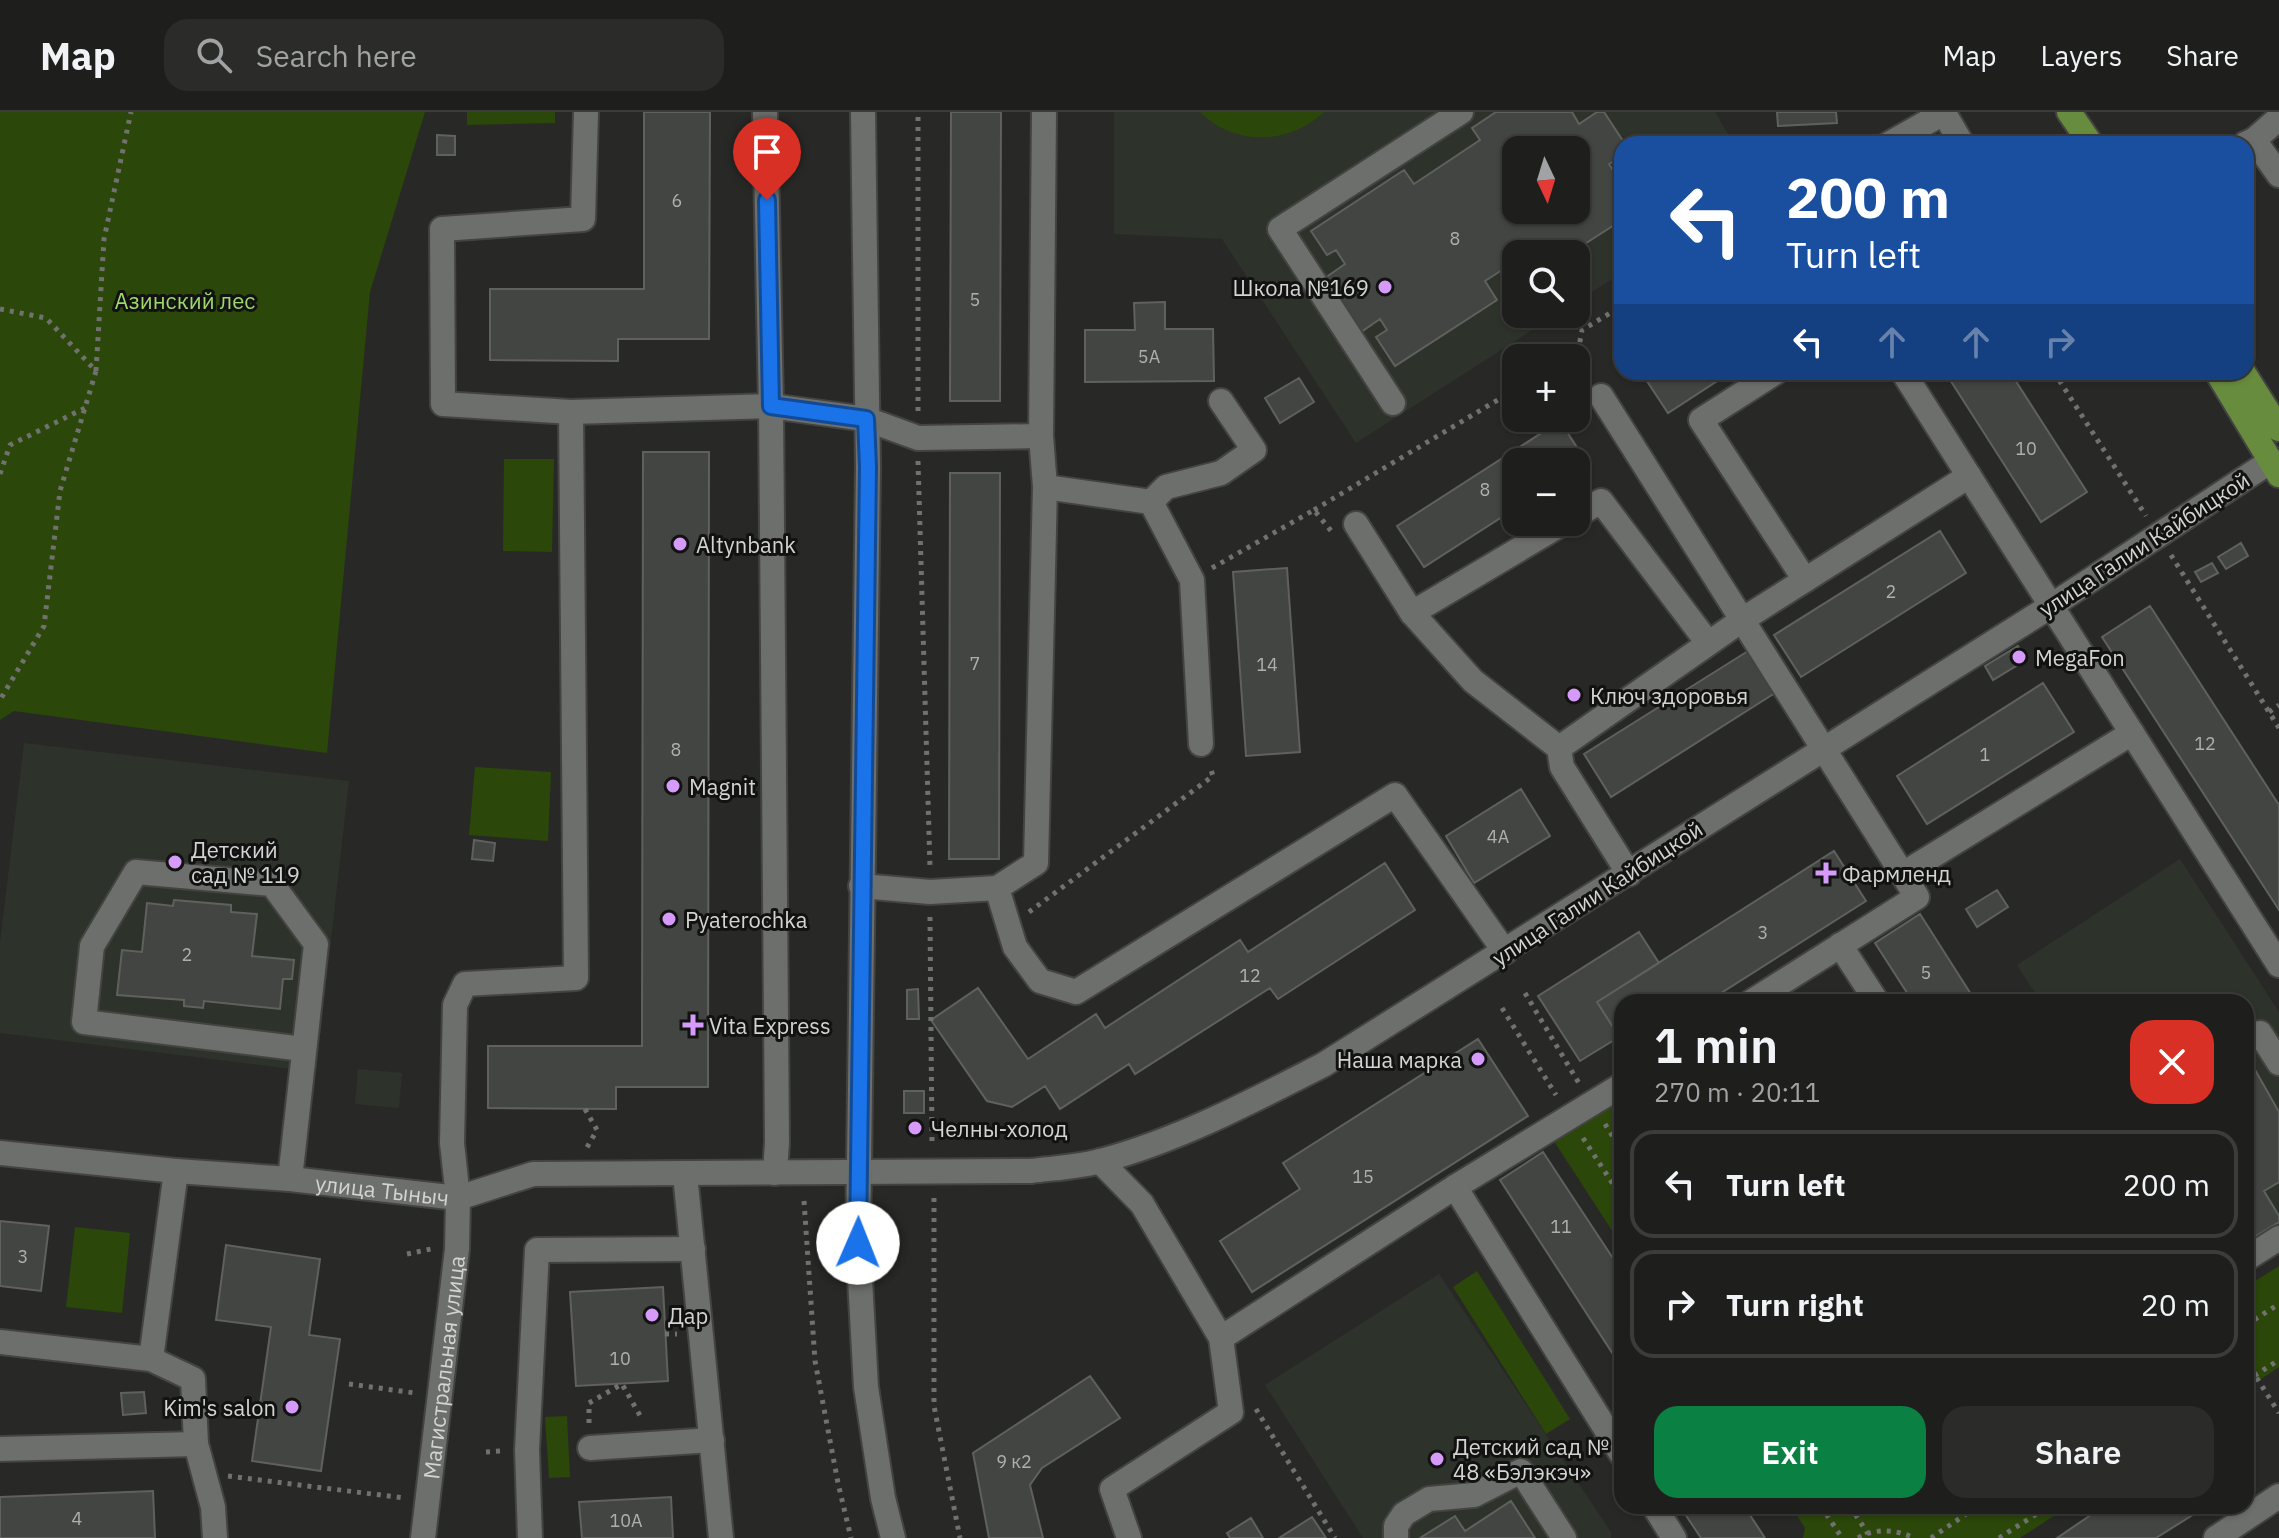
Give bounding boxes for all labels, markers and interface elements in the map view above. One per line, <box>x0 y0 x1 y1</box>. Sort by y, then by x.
search box <box>164 19 724 91</box>
text: Map <box>40 31 116 80</box>
icon: search <box>192 33 236 77</box>
text: Search here <box>256 36 417 75</box>
text: Map <box>1942 37 1996 74</box>
text: Layers <box>2040 37 2122 74</box>
text: Share <box>2166 37 2239 74</box>
pin <box>733 118 801 200</box>
icon: arrive <box>745 130 789 174</box>
north arrow <box>1502 136 1590 224</box>
map controls <box>1502 136 1590 536</box>
text: 200 m <box>1786 161 1950 233</box>
icon: left <box>1654 168 1758 272</box>
house number: 6 <box>672 189 682 212</box>
house number: 8 <box>1450 227 1460 250</box>
text: Turn left <box>1786 231 1921 278</box>
button: search <box>1502 240 1590 328</box>
place label: Школа №169 <box>1232 273 1369 302</box>
marker: Школа №169 <box>1376 278 1394 296</box>
park label: Азинский лес <box>115 286 255 315</box>
house number: 5 <box>970 288 980 311</box>
icon: left <box>1786 320 1830 364</box>
icon: ahead <box>1870 320 1914 364</box>
icon: ahead <box>1954 320 1998 364</box>
icon: right <box>2038 320 2082 364</box>
button: + <box>1502 344 1590 432</box>
house number: 5А <box>1138 345 1161 368</box>
house number: 10 <box>2015 437 2037 460</box>
button: − <box>1502 448 1590 536</box>
street label: улица Галии Кайбицкой <box>2033 465 2255 623</box>
house number: 8 <box>1480 478 1490 501</box>
place label: Altynbank <box>696 530 796 559</box>
marker: Altynbank <box>671 535 689 553</box>
house number: 2 <box>1886 580 1896 603</box>
place label: MegaFon <box>2035 643 2125 672</box>
marker: MegaFon <box>2010 648 2028 666</box>
house number: 7 <box>970 652 980 675</box>
house number: 14 <box>1256 653 1278 676</box>
place label: Ключ здоровья <box>1590 681 1748 710</box>
marker: Ключ здоровья <box>1565 686 1583 704</box>
house number: 12 <box>2194 732 2216 755</box>
house number: 8 <box>671 738 681 761</box>
house number: 1 <box>1980 743 1990 766</box>
place label: Magnit <box>689 772 756 801</box>
marker: Magnit <box>664 777 682 795</box>
street label: улица Галии Кайбицкой <box>1486 814 1708 972</box>
house number: 4А <box>1487 825 1510 848</box>
place label: Детский сад № 119 <box>191 835 300 889</box>
marker: Детский сад № 119 <box>166 853 184 871</box>
place label: Фармленд <box>1842 859 1951 888</box>
marker: Фармленд <box>1817 864 1835 882</box>
place label: Pyaterochka <box>685 905 808 934</box>
marker: Pyaterochka <box>660 910 678 928</box>
house number: 3 <box>1758 921 1768 944</box>
house number: 2 <box>182 943 192 966</box>
house number: 5 <box>1921 961 1931 984</box>
house number: 12 <box>1239 964 1261 987</box>
place label: Vita Express <box>709 1011 831 1040</box>
text: 1 min <box>1654 1014 1778 1076</box>
marker: Vita Express <box>684 1016 702 1034</box>
button: close <box>2130 1020 2214 1104</box>
place label: Наша марка <box>1337 1045 1462 1074</box>
marker: Наша марка <box>1469 1050 1487 1068</box>
text: 270 m · 20:11 <box>1654 1075 1820 1109</box>
place label: Челны-холод <box>931 1114 1068 1143</box>
marker: Челны-холод <box>906 1119 924 1137</box>
icon: left <box>1658 1162 1702 1206</box>
house number: 15 <box>1352 1165 1374 1188</box>
text: Turn left <box>1726 1165 1845 1204</box>
text: 200 m <box>2123 1165 2210 1204</box>
street label: улица Тыныч <box>314 1167 451 1211</box>
position arrow <box>816 1201 900 1285</box>
house number: 11 <box>1550 1215 1572 1238</box>
house number: 3 <box>18 1245 28 1268</box>
street label: Магистральная улица <box>416 1254 471 1481</box>
icon: right <box>1658 1282 1702 1326</box>
text: Turn right <box>1726 1285 1864 1324</box>
text: 20 m <box>2141 1285 2210 1324</box>
place label: Дар <box>668 1301 708 1330</box>
marker: Дар <box>643 1306 661 1324</box>
house number: 10 <box>609 1347 631 1370</box>
place label: Kim's salon <box>163 1393 276 1422</box>
marker: Kim's salon <box>283 1398 301 1416</box>
button: Exit <box>1654 1406 1926 1498</box>
button: Share <box>1942 1406 2214 1498</box>
place label: Детский сад № 48 «Бэлэкэч» <box>1453 1432 1609 1486</box>
house number: 9 к2 <box>996 1450 1032 1473</box>
marker: Детский сад № 48 «Бэлэкэч» <box>1428 1450 1446 1468</box>
house number: 4 <box>72 1507 83 1530</box>
house number: 10А <box>609 1509 643 1532</box>

